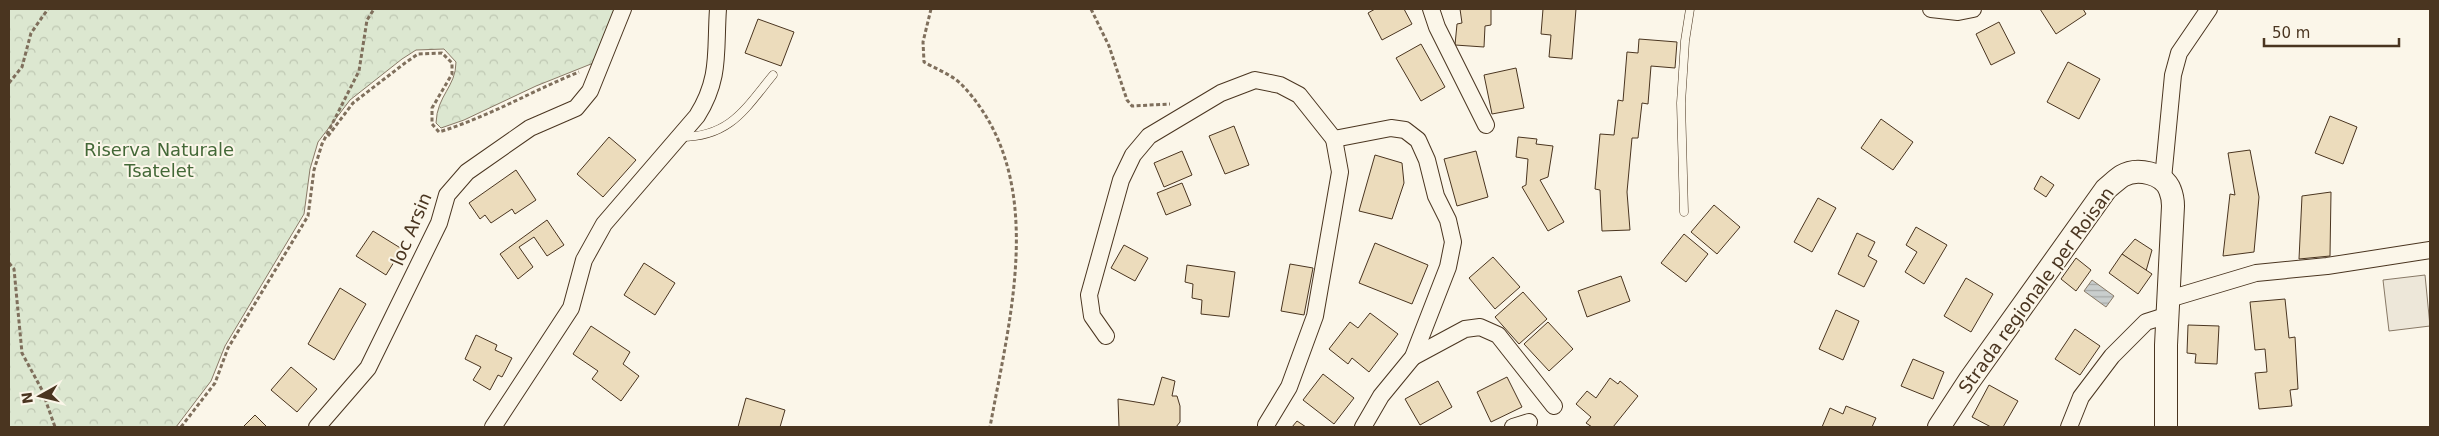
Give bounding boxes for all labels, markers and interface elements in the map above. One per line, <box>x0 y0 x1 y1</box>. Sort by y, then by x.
scale bar <box>2264 15 2399 47</box>
text: 50 m <box>2272 24 2310 42</box>
park label: Riserva Naturale Tsatelet <box>84 139 234 181</box>
street label: Strada regionale per Roisan <box>1954 183 2118 397</box>
street label: loc Arsin <box>386 189 436 269</box>
north arrow <box>15 371 65 421</box>
text: N <box>18 391 36 405</box>

